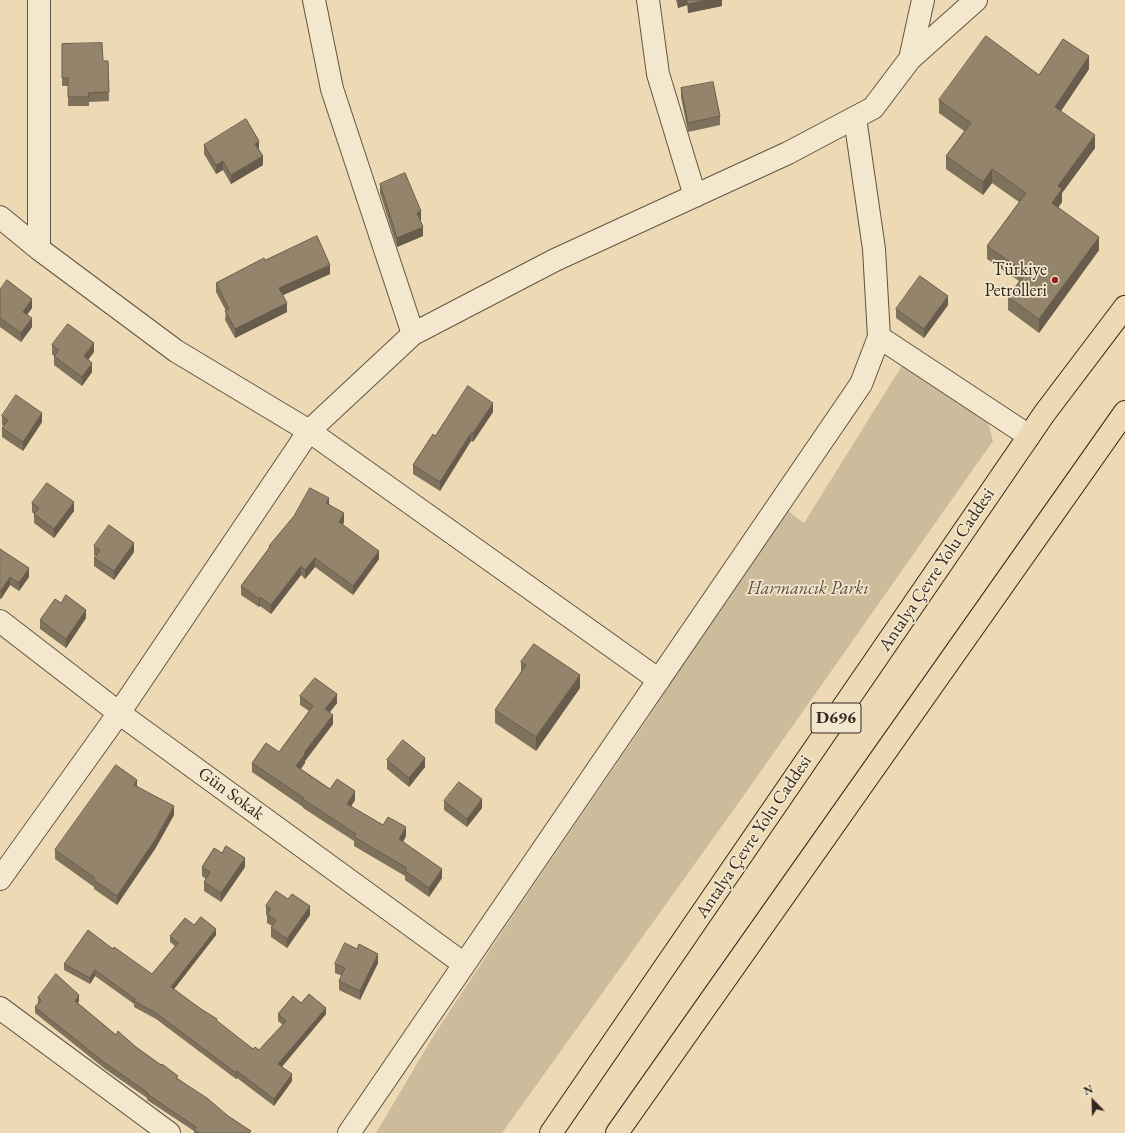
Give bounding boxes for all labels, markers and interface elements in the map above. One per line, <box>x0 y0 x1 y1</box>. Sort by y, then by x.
place label: Türkiye Petrolleri <box>985 259 1047 302</box>
marker: Türkiye Petrolleri <box>1050 275 1060 285</box>
street label: Antalya Çevre Yolu Caddesi <box>874 484 1000 656</box>
park label: Harmancık Parkı <box>747 578 869 600</box>
road number: D696 <box>811 703 861 733</box>
street label: Antalya Çevre Yolu Caddesi <box>691 751 817 923</box>
street label: Gün Sokak <box>194 763 268 825</box>
north arrow <box>1073 1081 1113 1121</box>
text: N <box>1081 1082 1095 1098</box>

